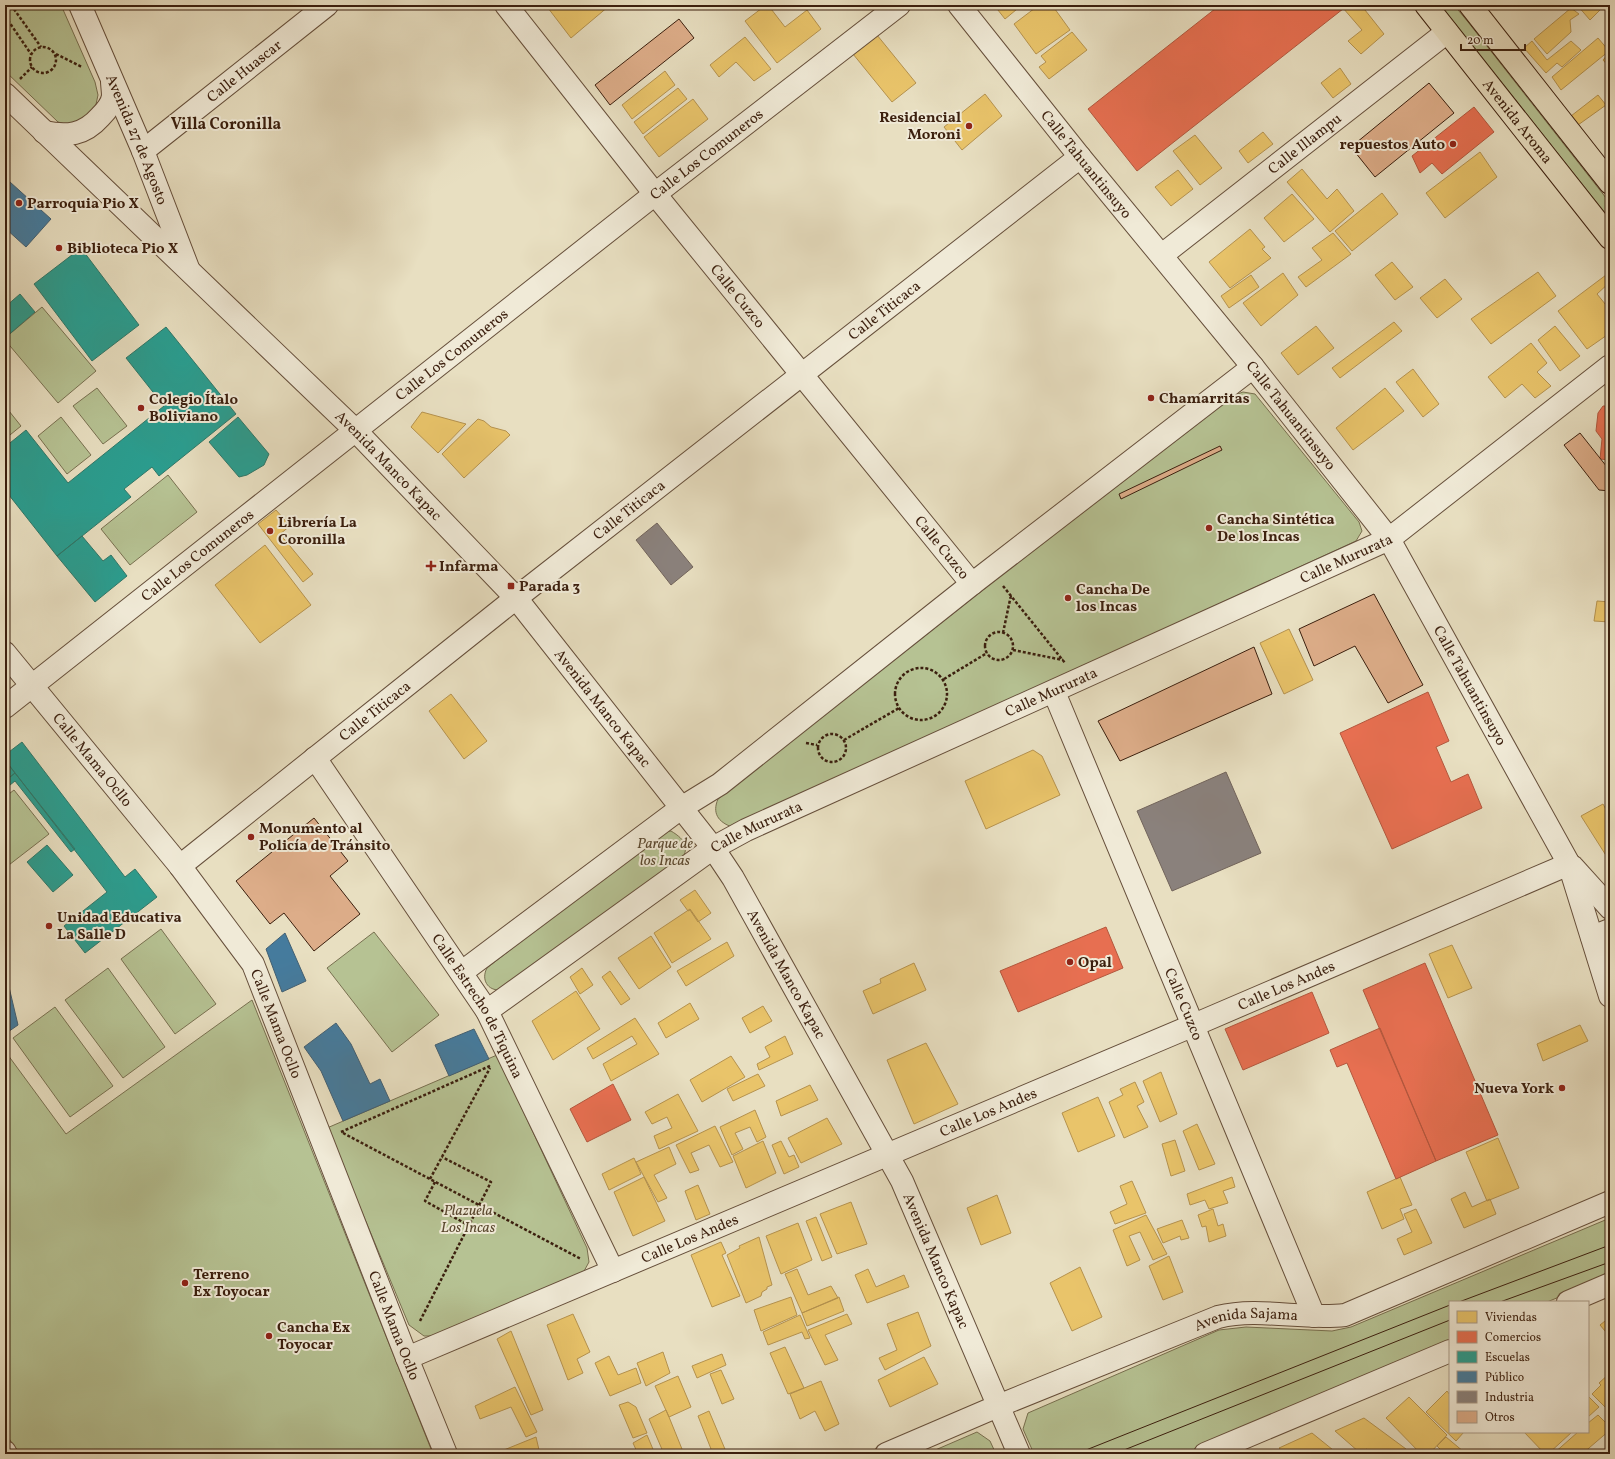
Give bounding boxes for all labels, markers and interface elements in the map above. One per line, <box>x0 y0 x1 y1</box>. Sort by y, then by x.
scale bar <box>1461 26 1525 52</box>
text: 20 m <box>1467 33 1494 49</box>
street label: Calle Huascar <box>203 36 287 108</box>
street label: Avenida 27 de Agosto <box>99 72 172 208</box>
street label: Avenida Aroma <box>1477 75 1557 169</box>
street label: Calle Los Comuneros <box>646 105 768 206</box>
street label: Calle Tahuantinsuyo <box>1035 106 1136 224</box>
place label: Residencial Moroni <box>879 108 961 146</box>
street label: Calle Illampu <box>1264 109 1347 180</box>
district label: Villa Coronilla <box>171 114 282 136</box>
marker: Residencial Moroni <box>964 121 974 131</box>
place label: repuestos Auto <box>1340 135 1445 156</box>
marker: repuestos Auto <box>1448 139 1458 149</box>
place label: Parroquia Pio X <box>27 194 139 215</box>
marker: Parroquia Pio X <box>14 198 24 208</box>
place label: Biblioteca Pio X <box>67 239 179 260</box>
marker: Biblioteca Pio X <box>54 243 64 253</box>
street label: Calle Cuzco <box>704 260 769 333</box>
street label: Calle Titicaca <box>844 276 926 346</box>
street label: Calle Los Comuneros <box>392 304 513 407</box>
street label: Calle Tahuantinsuyo <box>1240 357 1340 476</box>
place label: Chamarritas <box>1159 389 1250 410</box>
place label: Colegio Ítalo Boliviano <box>149 390 238 428</box>
marker: Chamarritas <box>1146 393 1156 403</box>
marker: Colegio Ítalo Boliviano <box>136 403 146 413</box>
street label: Avenida Manco Kapac <box>329 407 446 526</box>
street label: Calle Titicaca <box>589 476 670 546</box>
street label: Calle Los Comuneros <box>137 505 259 608</box>
place label: Cancha Sintética De los Incas <box>1217 510 1335 548</box>
street label: Calle Cuzco <box>909 512 973 585</box>
place label: Librería La Coronilla <box>278 513 357 551</box>
marker: Cancha Sintética De los Incas <box>1204 523 1214 533</box>
marker: Librería La Coronilla <box>265 526 275 536</box>
street label: Calle Mururata <box>1297 530 1396 590</box>
place label: Infarma <box>439 557 499 578</box>
marker: Infarma <box>426 561 436 571</box>
place label: Parada 3 <box>519 577 580 598</box>
place label: Cancha De los Incas <box>1076 580 1150 618</box>
marker: Parada 3 <box>506 581 516 591</box>
marker: Cancha De los Incas <box>1063 593 1073 603</box>
street label: Calle Tahuantinsuyo <box>1427 622 1511 750</box>
street label: Avenida Manco Kapac <box>548 645 655 773</box>
street label: Calle Mururata <box>1002 663 1101 723</box>
street label: Calle Titicaca <box>335 677 416 747</box>
street label: Calle Mama Ocllo <box>47 709 136 812</box>
street label: Calle Mururata <box>707 797 806 859</box>
place label: Monumento al Policía de Tránsito <box>259 819 391 857</box>
marker: Monumento al Policía de Tránsito <box>246 832 256 842</box>
park label: Parque de los Incas <box>637 834 694 872</box>
street label: Avenida Manco Kapac <box>741 906 830 1044</box>
place label: Unidad Educativa La Salle D <box>57 908 182 946</box>
marker: Unidad Educativa La Salle D <box>44 921 54 931</box>
street label: Calle Estrecho de Tiquina <box>426 930 527 1083</box>
place label: Opal <box>1078 953 1112 974</box>
marker: Opal <box>1065 957 1075 967</box>
street label: Calle Los Andes <box>1235 957 1339 1017</box>
street label: Calle Cuzco <box>1158 965 1207 1044</box>
street label: Calle Mama Ocllo <box>244 966 306 1082</box>
place label: Nueva York <box>1474 1079 1554 1100</box>
marker: Nueva York <box>1557 1083 1567 1093</box>
street label: Calle Los Andes <box>937 1084 1041 1143</box>
street label: Avenida Manco Kapac <box>896 1190 973 1333</box>
park label: Plazuela Los Incas <box>441 1201 496 1239</box>
street label: Calle Los Andes <box>638 1210 742 1270</box>
place label: Terreno Ex Toyocar <box>193 1265 270 1303</box>
street label: Calle Mama Ocllo <box>362 1268 424 1384</box>
marker: Terreno Ex Toyocar <box>180 1278 190 1288</box>
legend <box>1449 1301 1589 1433</box>
street label: Avenida Sajama <box>1192 1304 1299 1337</box>
text: Viviendas <box>1485 1310 1537 1326</box>
place label: Cancha Ex Toyocar <box>277 1318 351 1356</box>
text: Comercios <box>1485 1330 1541 1346</box>
marker: Cancha Ex Toyocar <box>264 1331 274 1341</box>
text: Escuelas <box>1485 1350 1530 1366</box>
text: Público <box>1485 1370 1524 1386</box>
text: Industria <box>1485 1390 1534 1406</box>
text: Otros <box>1485 1410 1515 1426</box>

